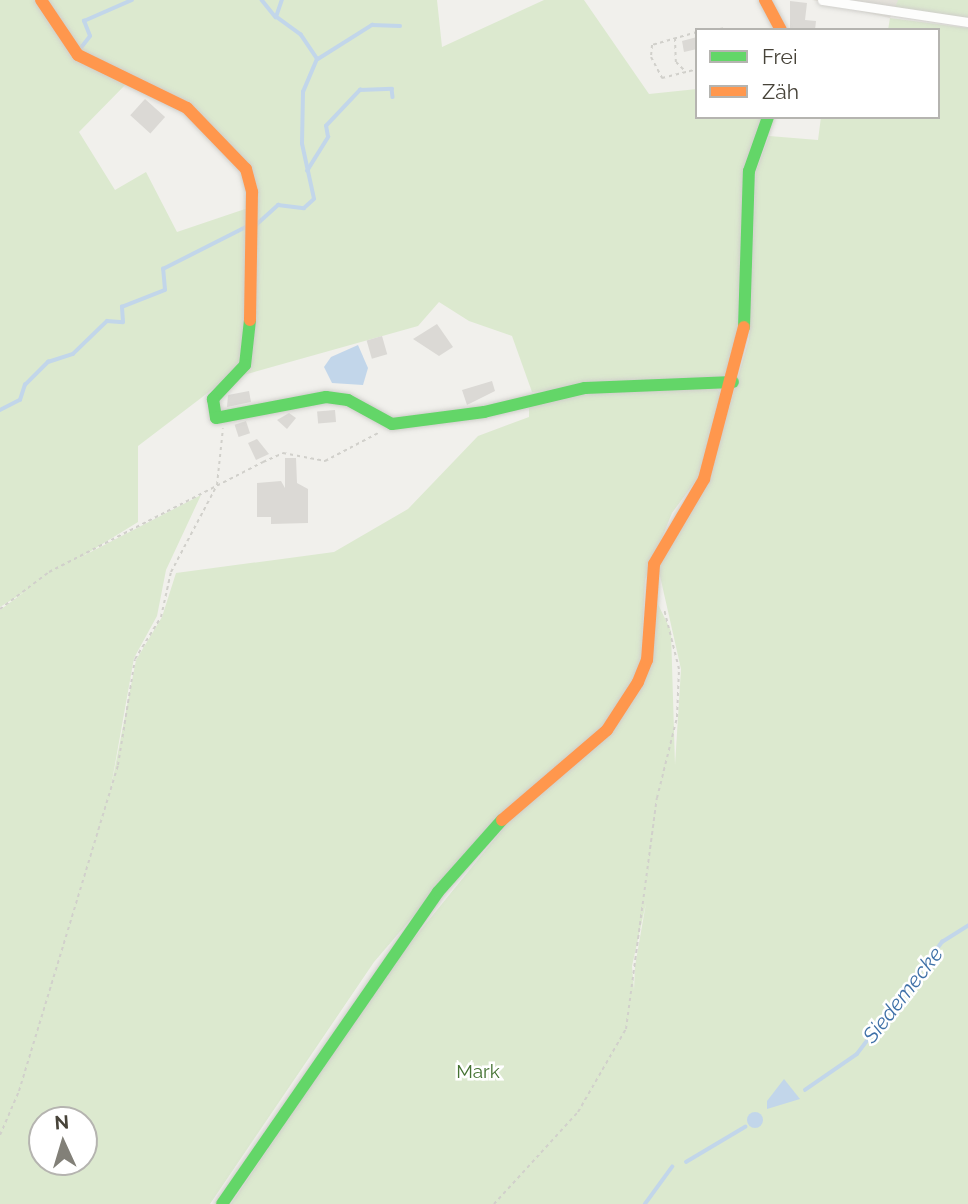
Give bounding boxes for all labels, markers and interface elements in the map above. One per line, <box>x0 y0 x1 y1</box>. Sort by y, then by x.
legend <box>695 28 940 119</box>
text: Frei <box>762 44 798 69</box>
text: Zäh <box>762 79 799 104</box>
water label: Siedemecke <box>858 942 948 1048</box>
park label: Mark <box>456 1061 500 1083</box>
north arrow <box>28 1106 98 1176</box>
text: N <box>54 1111 70 1134</box>

